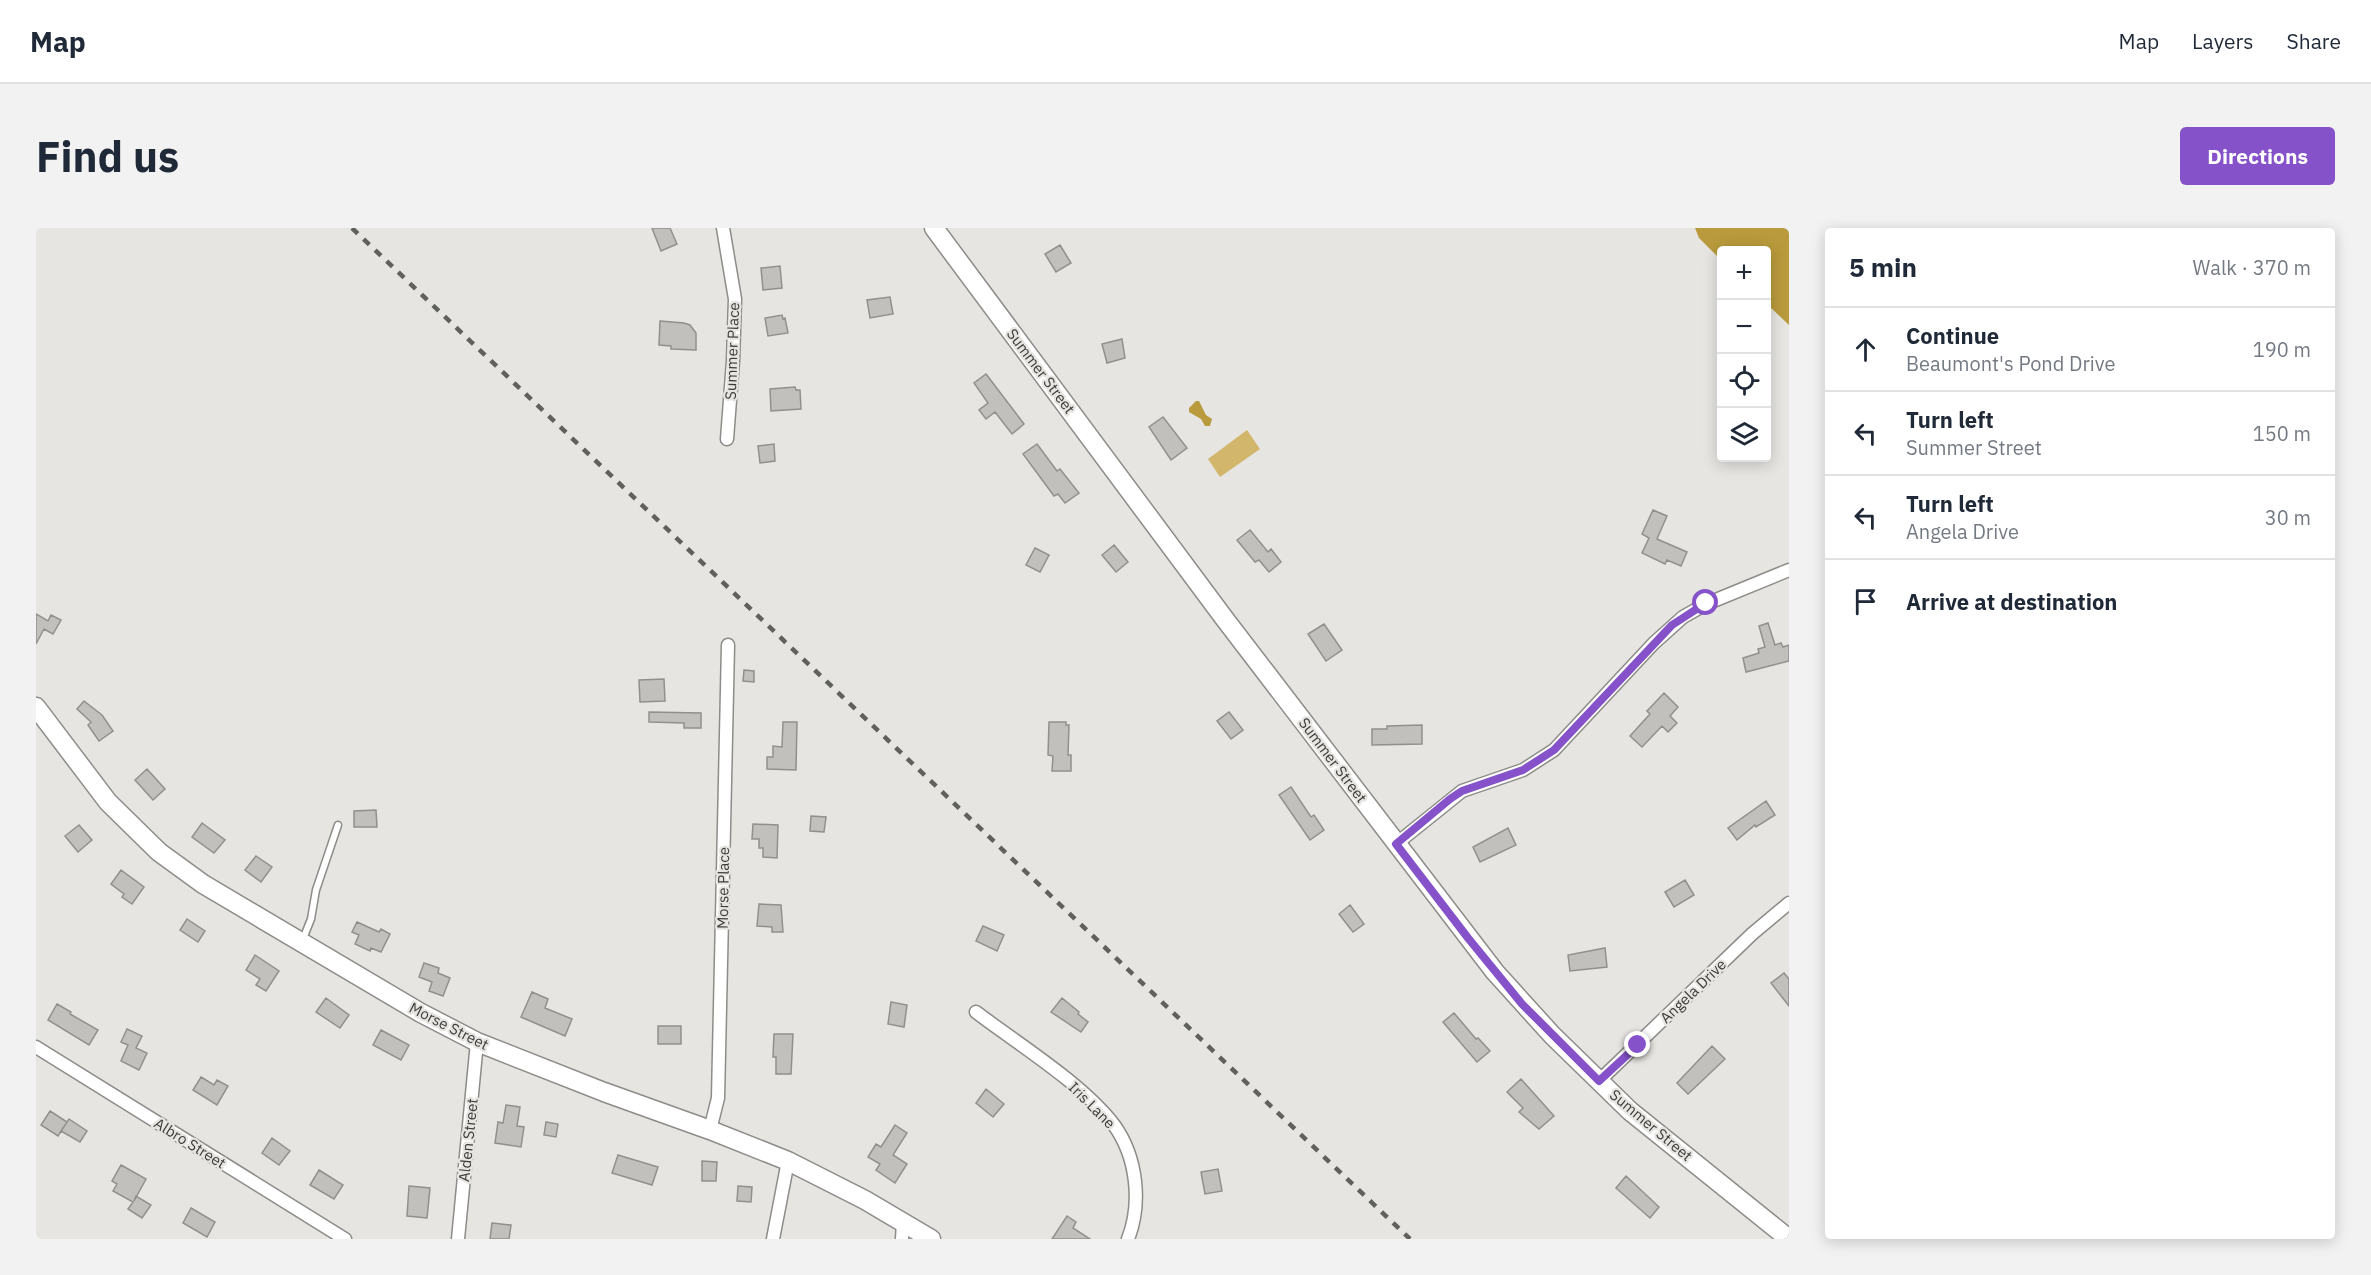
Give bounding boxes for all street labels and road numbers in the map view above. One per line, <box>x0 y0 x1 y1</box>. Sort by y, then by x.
street label: Summer Place <box>721 302 743 400</box>
street label: Summer Street <box>1003 325 1079 417</box>
street label: Summer Street <box>1295 714 1371 806</box>
street label: Morse Place <box>713 847 733 929</box>
street label: Angela Drive <box>1656 955 1730 1027</box>
street label: Morse Street <box>406 998 492 1054</box>
street label: Iris Lane <box>1065 1078 1119 1132</box>
street label: Summer Street <box>1606 1085 1696 1165</box>
street label: Alden Street <box>454 1097 482 1183</box>
street label: Albro Street <box>151 1114 229 1172</box>

